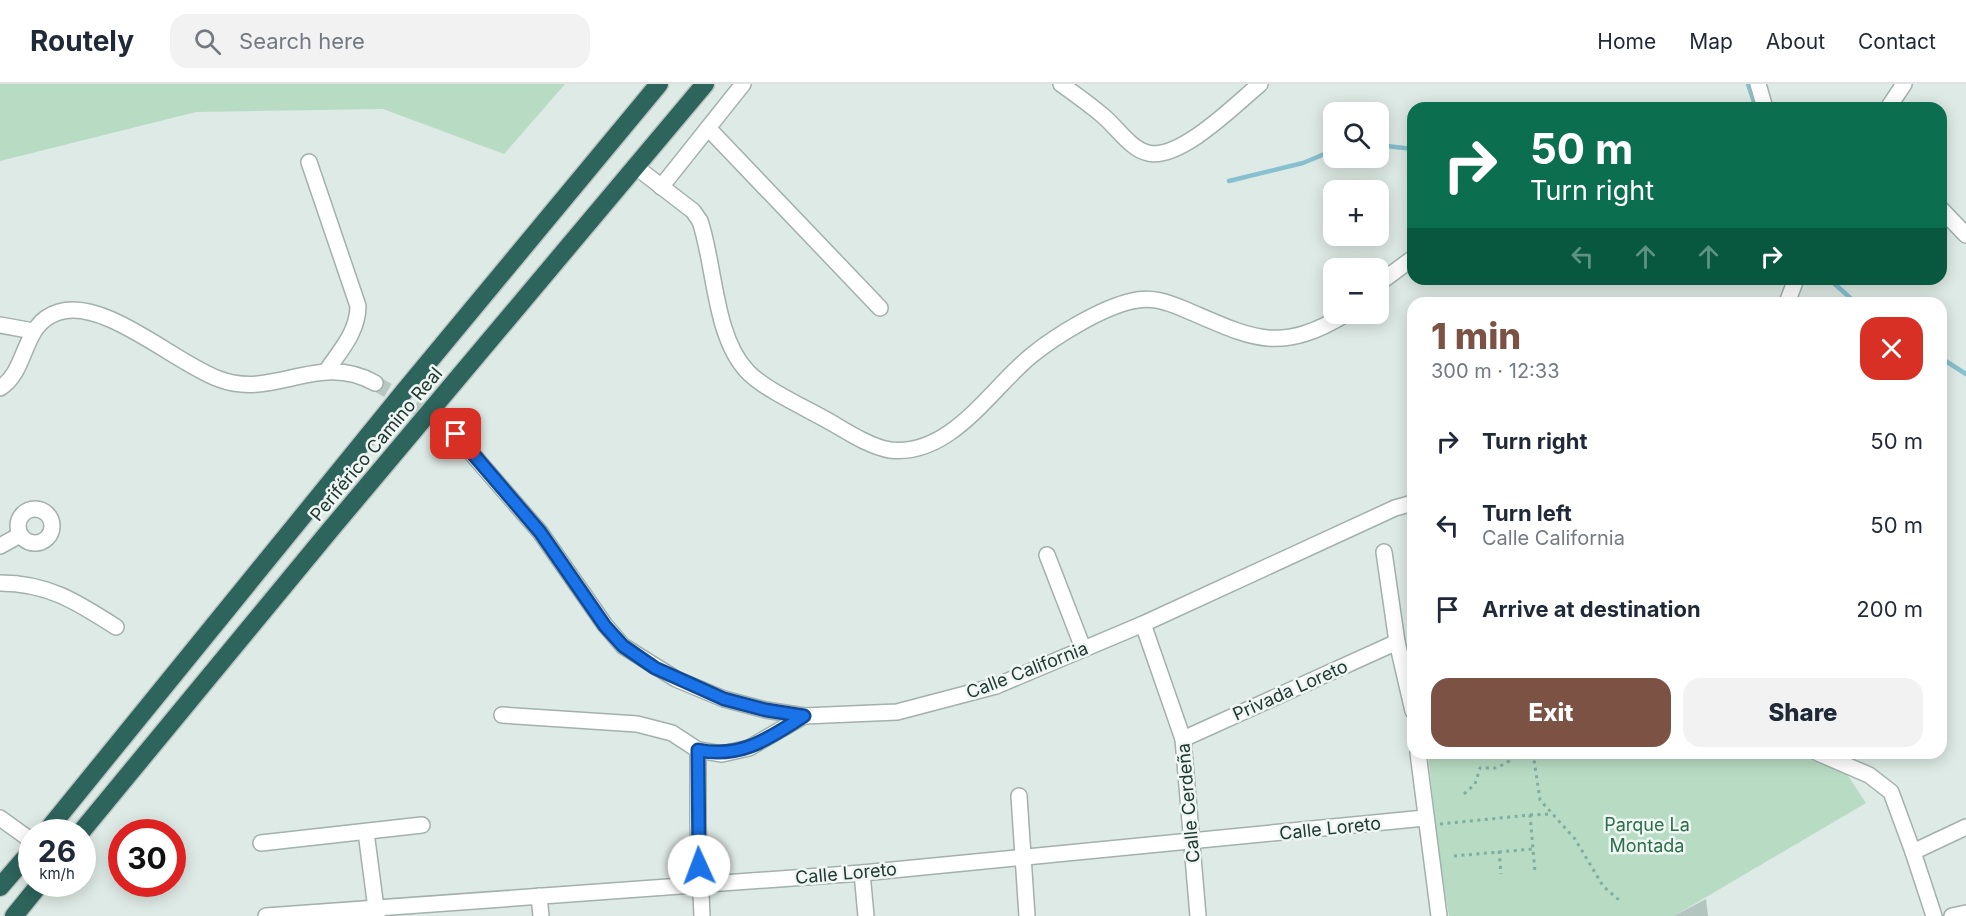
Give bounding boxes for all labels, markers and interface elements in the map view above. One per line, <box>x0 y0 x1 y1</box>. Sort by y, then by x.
search box <box>170 14 590 68</box>
text: Routely <box>30 24 134 58</box>
icon: search <box>191 25 224 58</box>
text: Search here <box>239 28 365 54</box>
text: Home <box>1597 29 1656 54</box>
text: Map <box>1689 29 1733 54</box>
text: About <box>1766 29 1825 54</box>
text: Contact <box>1858 29 1936 54</box>
map controls <box>1323 102 1389 324</box>
button: search <box>1323 102 1389 168</box>
text: 50 m <box>1530 123 1633 174</box>
icon: right <box>1431 126 1509 204</box>
text: Turn right <box>1530 174 1654 207</box>
button: + <box>1323 180 1389 246</box>
icon: left <box>1566 240 1599 273</box>
icon: ahead <box>1629 240 1662 273</box>
icon: ahead <box>1692 240 1725 273</box>
icon: right <box>1755 240 1788 273</box>
button: − <box>1323 258 1389 324</box>
text: 1 min <box>1431 314 1521 358</box>
button: close <box>1860 317 1923 380</box>
text: 300 m · 12:33 <box>1431 359 1560 383</box>
street label: Periférico Camino Real <box>306 363 446 525</box>
pin <box>430 408 481 459</box>
icon: arrive <box>439 417 472 450</box>
icon: right <box>1431 425 1464 458</box>
text: Turn right <box>1482 428 1588 454</box>
text: 50 m <box>1870 428 1923 454</box>
text: Turn left <box>1482 500 1572 526</box>
icon: left <box>1431 509 1464 542</box>
text: 50 m <box>1870 512 1923 538</box>
text: Calle California <box>1482 526 1625 550</box>
icon: arrive <box>1431 593 1464 626</box>
text: Arrive at destination <box>1482 596 1701 622</box>
text: 200 m <box>1856 596 1923 622</box>
street label: Calle California <box>963 637 1091 703</box>
street label: Privada Loreto <box>1229 655 1351 725</box>
button: Exit <box>1431 678 1671 747</box>
button: Share <box>1683 678 1923 747</box>
street label: Calle Cerdeña <box>1172 742 1204 864</box>
street label: Calle Loreto <box>1278 812 1382 844</box>
park label: Parque La Montada <box>1604 814 1690 856</box>
speed limit sign: 30 <box>108 819 186 897</box>
text: 26 <box>38 833 76 869</box>
position arrow <box>667 834 731 898</box>
street label: Calle Loreto <box>794 858 898 888</box>
text: km/h <box>39 864 75 883</box>

